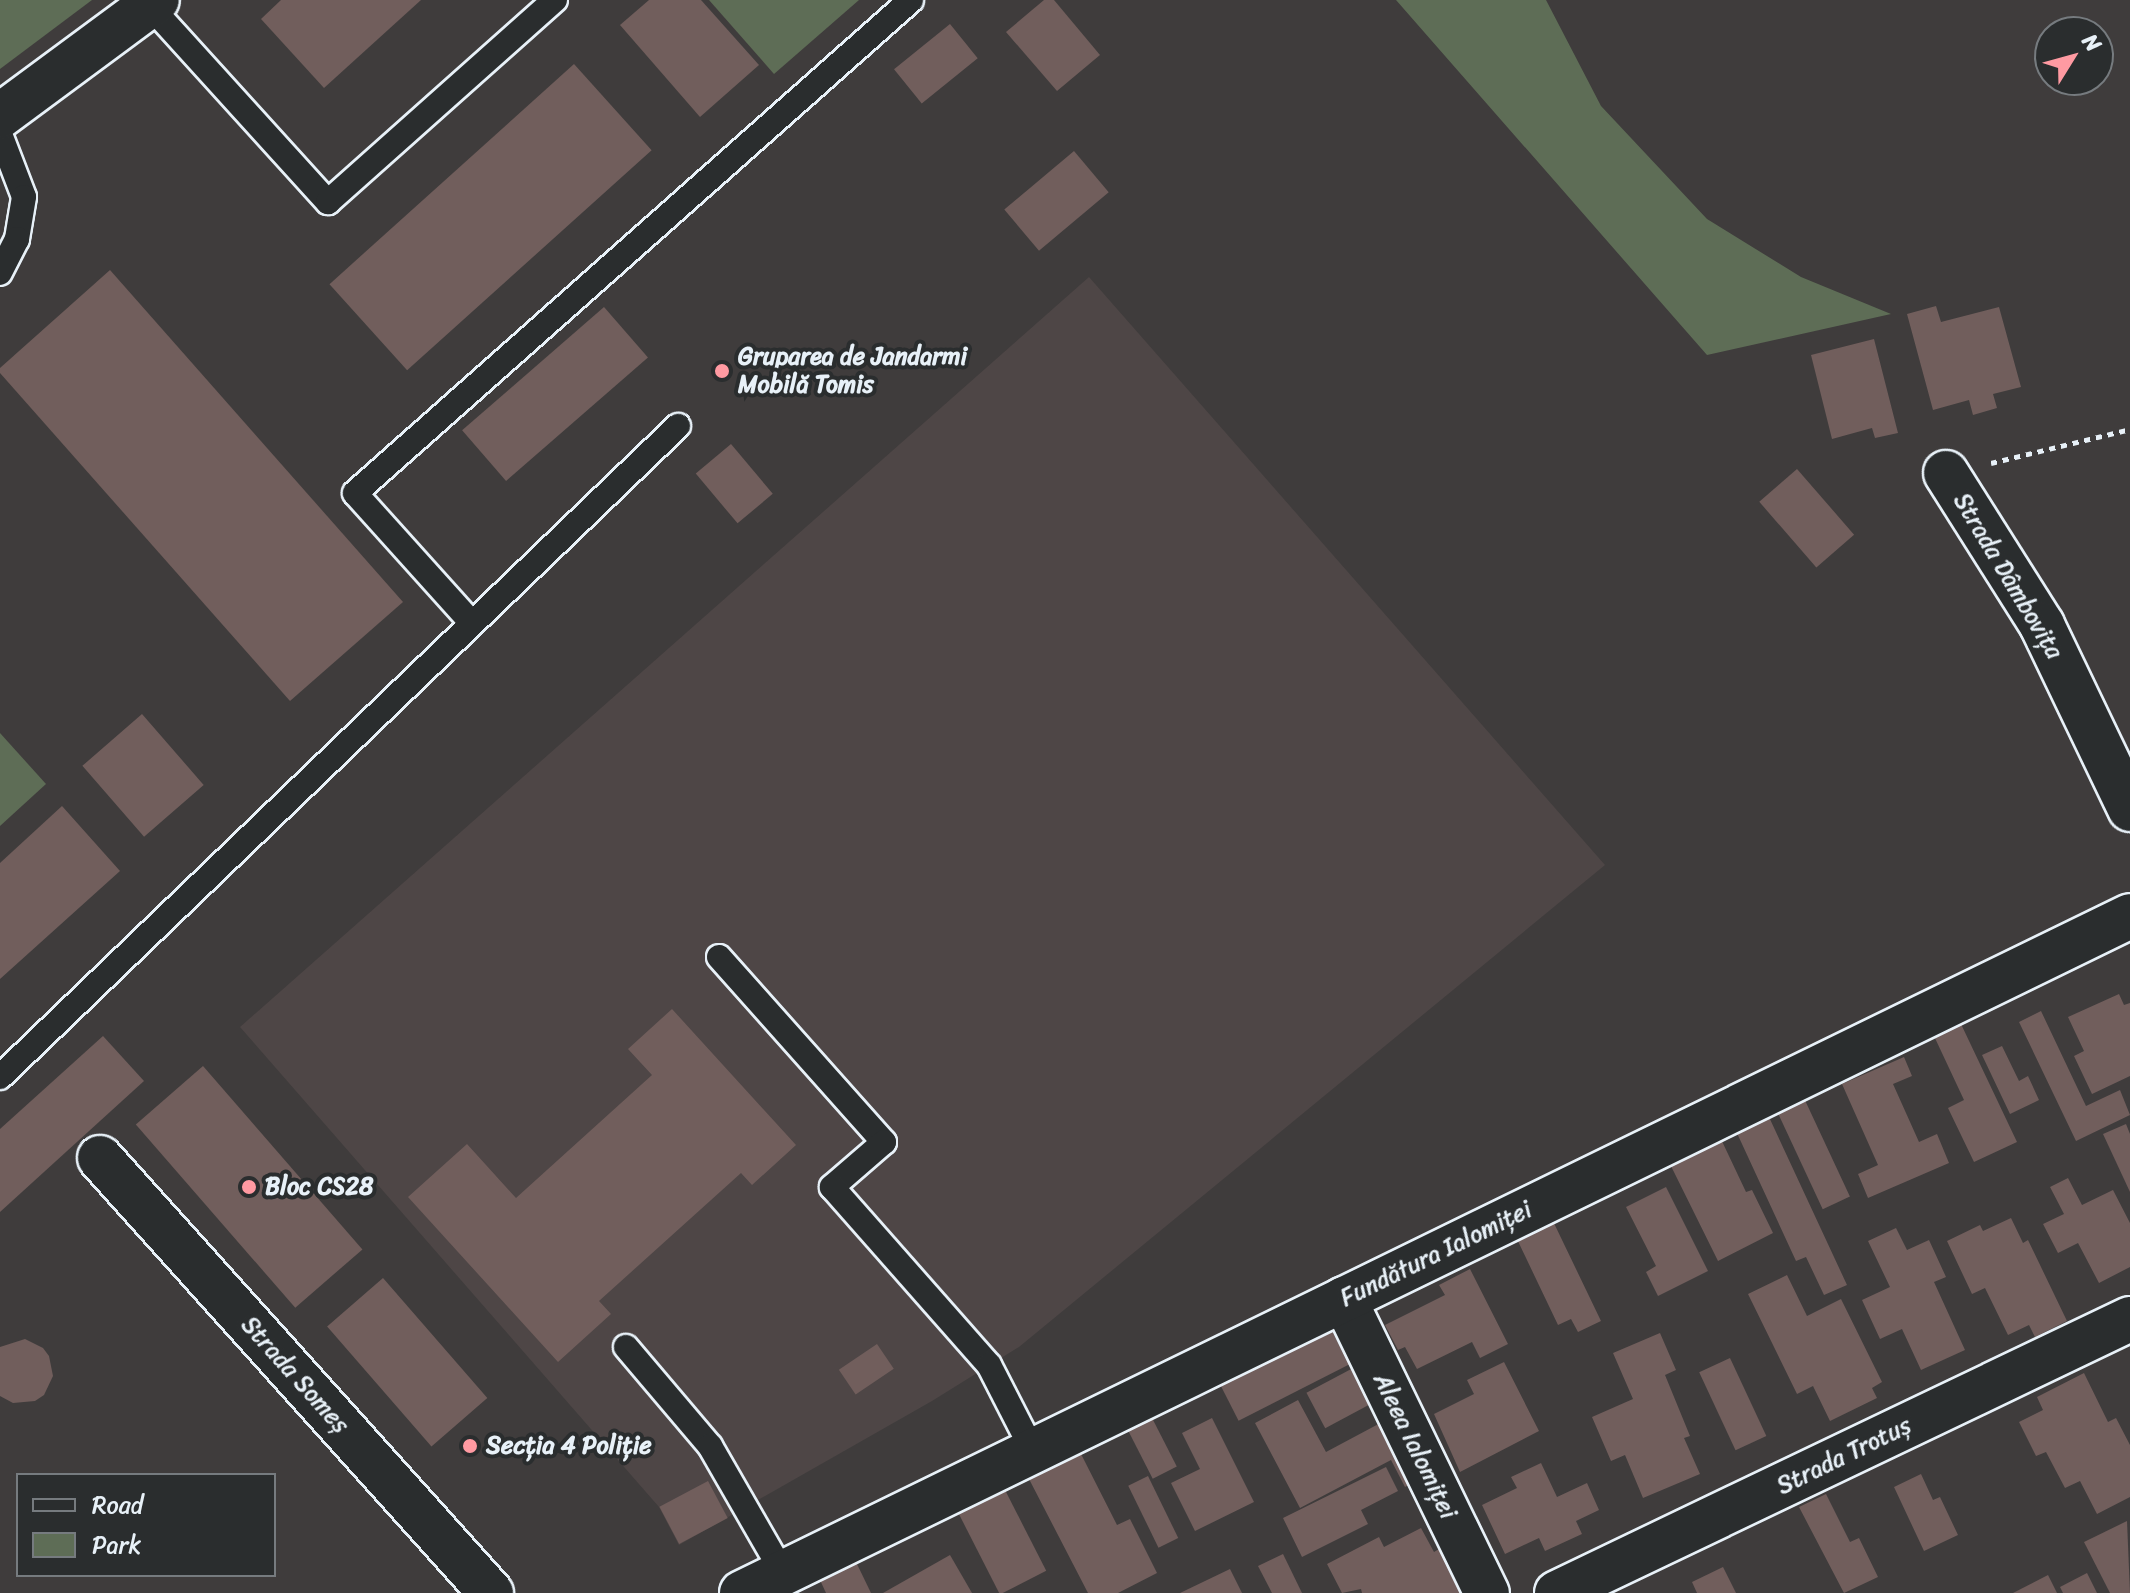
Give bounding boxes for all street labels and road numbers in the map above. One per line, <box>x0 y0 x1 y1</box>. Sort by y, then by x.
street label: Strada Dâmbovița <box>1947 488 2069 664</box>
street label: Fundătura Ialomiței <box>1336 1195 1536 1313</box>
street label: Strada Someș <box>235 1311 355 1439</box>
street label: Aleea Ialomiței <box>1367 1367 1463 1525</box>
street label: Strada Trotuș <box>1772 1411 1916 1501</box>

